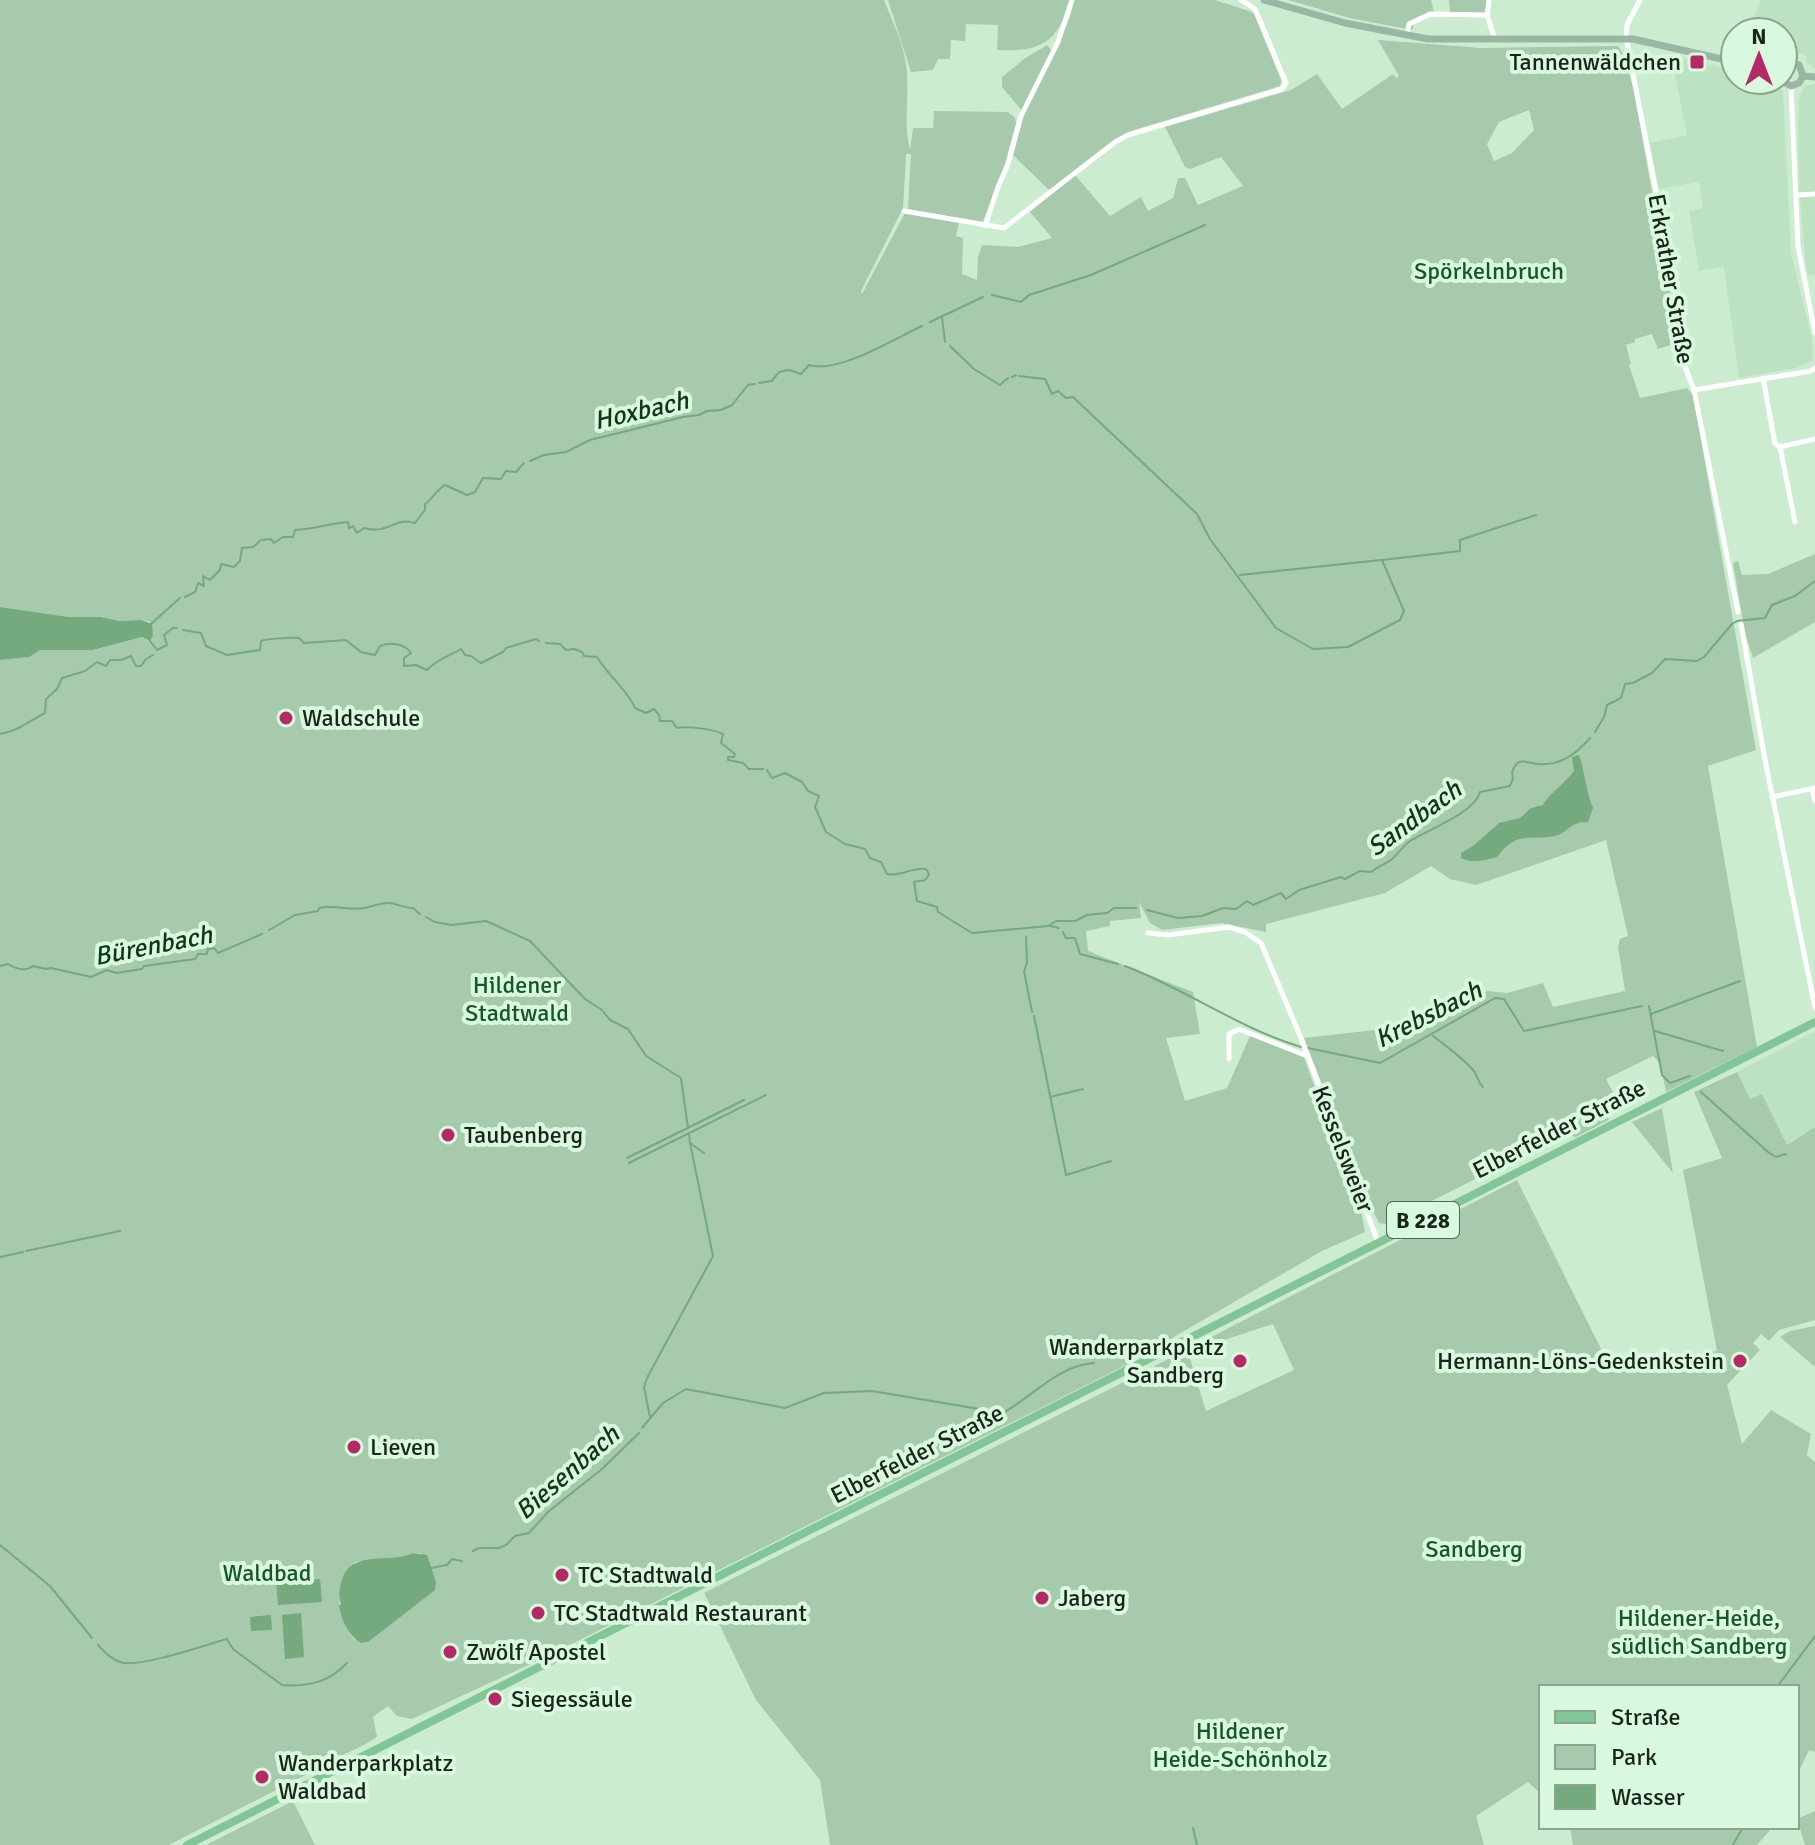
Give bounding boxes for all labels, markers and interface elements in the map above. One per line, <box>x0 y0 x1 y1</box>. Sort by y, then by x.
north arrow <box>1719 16 1799 96</box>
text: N <box>1751 23 1767 50</box>
place label: Tannenwäldchen <box>1509 47 1681 77</box>
marker: Tannenwäldchen <box>1688 53 1706 71</box>
street label: Erkrather Straße <box>1641 192 1701 366</box>
park label: Spörkelnbruch <box>1414 256 1564 286</box>
water label: Hoxbach <box>591 384 692 437</box>
place label: Waldschule <box>302 703 420 733</box>
marker: Waldschule <box>277 709 295 727</box>
water label: Sandbach <box>1361 773 1469 864</box>
water label: Bürenbach <box>92 919 216 973</box>
park label: Hildener Stadtwald <box>465 970 569 1028</box>
water label: Krebsbach <box>1370 974 1488 1055</box>
street label: Elberfelder Straße <box>1468 1072 1650 1186</box>
street label: Kesselsweier <box>1305 1082 1381 1217</box>
place label: Taubenberg <box>464 1120 583 1150</box>
marker: Taubenberg <box>439 1126 457 1144</box>
road number: B 228 <box>1387 1202 1459 1238</box>
place label: Wanderparkplatz Sandberg <box>1049 1332 1224 1390</box>
place label: Hermann-Löns-Gedenkstein <box>1437 1346 1724 1376</box>
marker: Wanderparkplatz Sandberg <box>1231 1352 1249 1370</box>
marker: Hermann-Löns-Gedenkstein <box>1731 1352 1749 1370</box>
street label: Elberfelder Straße <box>826 1397 1008 1511</box>
water label: Biesenbach <box>509 1418 627 1527</box>
place label: Lieven <box>370 1432 436 1462</box>
marker: Lieven <box>345 1438 363 1456</box>
park label: Sandberg <box>1425 1534 1523 1564</box>
park label: Waldbad <box>223 1558 311 1588</box>
place label: TC Stadtwald <box>578 1560 713 1590</box>
marker: TC Stadtwald <box>553 1566 571 1584</box>
place label: Jaberg <box>1058 1583 1126 1613</box>
marker: Jaberg <box>1033 1589 1051 1607</box>
place label: TC Stadtwald Restaurant <box>554 1598 807 1628</box>
park label: Hildener-Heide, südlich Sandberg <box>1611 1603 1787 1661</box>
marker: TC Stadtwald Restaurant <box>529 1604 547 1622</box>
place label: Zwölf Apostel <box>466 1637 606 1667</box>
marker: Zwölf Apostel <box>441 1643 459 1661</box>
place label: Siegessäule <box>511 1684 633 1714</box>
legend <box>1539 1685 1799 1829</box>
marker: Siegessäule <box>486 1690 504 1708</box>
text: Straße <box>1611 1702 1681 1732</box>
park label: Hildener Heide-Schönholz <box>1153 1716 1327 1774</box>
text: Park <box>1611 1742 1657 1772</box>
place label: Wanderparkplatz Waldbad <box>278 1748 453 1806</box>
marker: Wanderparkplatz Waldbad <box>253 1768 271 1786</box>
text: Wasser <box>1611 1782 1685 1812</box>

